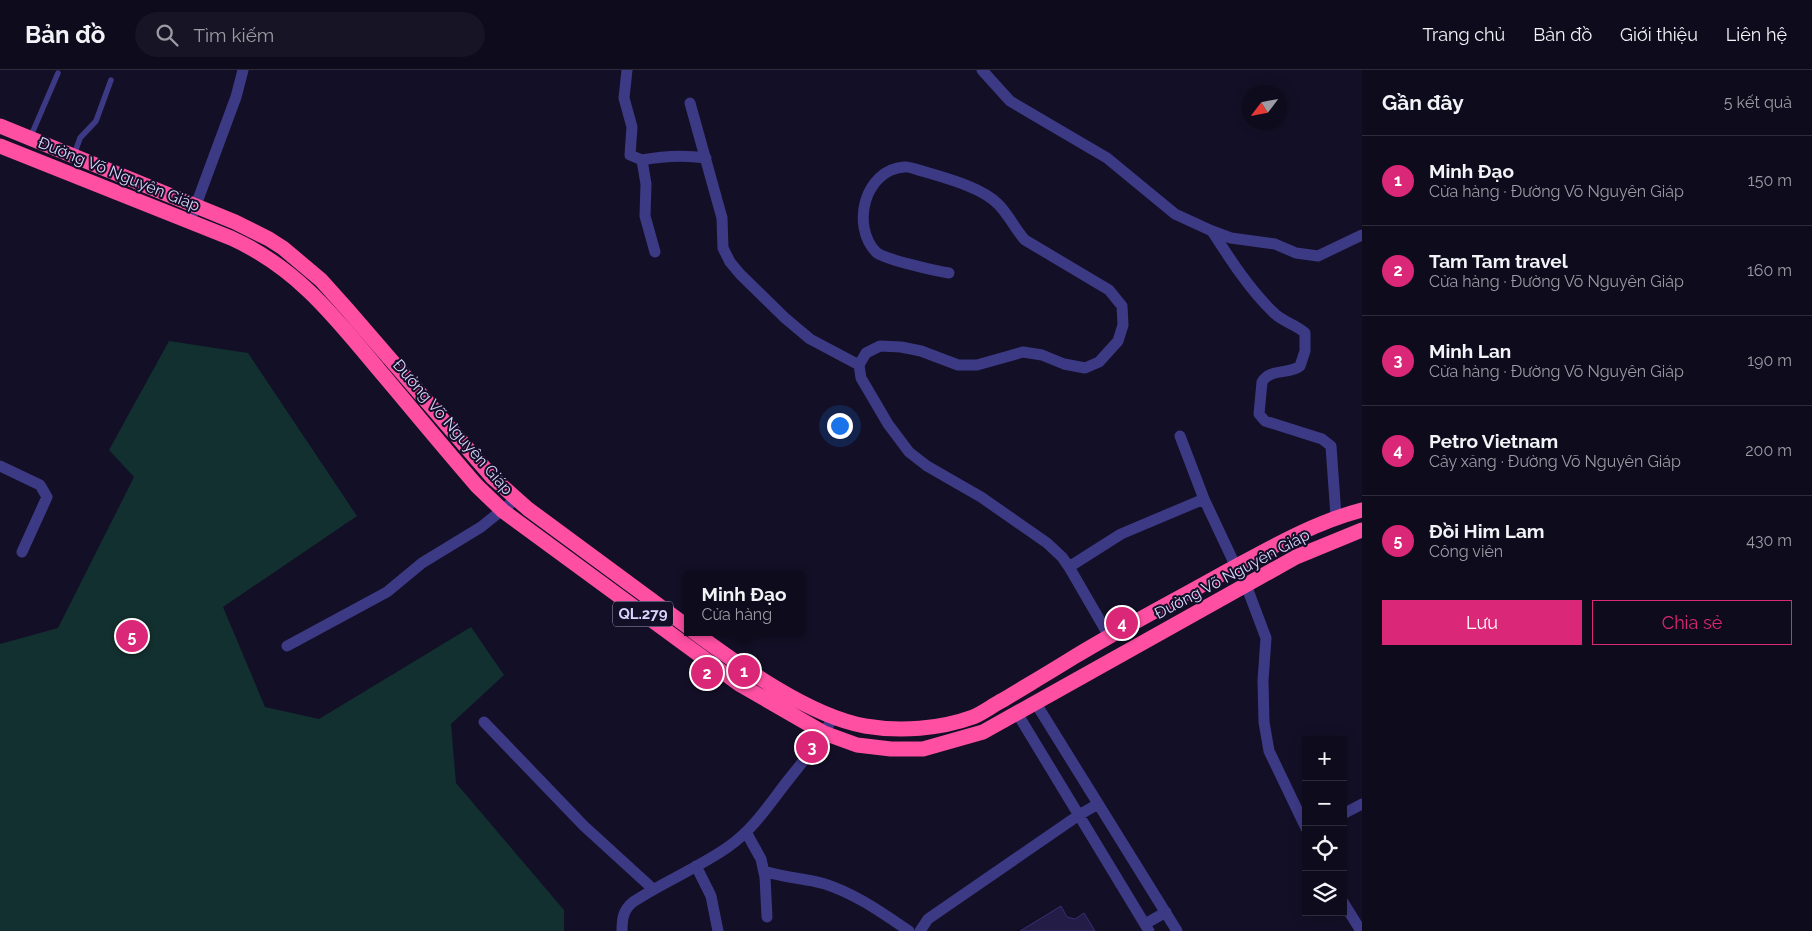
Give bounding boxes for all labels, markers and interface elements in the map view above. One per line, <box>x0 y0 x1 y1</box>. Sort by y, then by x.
search box <box>135 12 485 57</box>
text: Bản đồ <box>25 20 105 49</box>
icon: search <box>153 21 181 49</box>
text: Tìm kiếm <box>193 24 274 46</box>
text: Trang chủ <box>1423 24 1505 45</box>
text: Bản đồ <box>1533 24 1592 45</box>
text: Giới thiệu <box>1620 24 1698 45</box>
text: Liên hệ <box>1726 24 1787 45</box>
north arrow <box>1242 85 1287 130</box>
text: Gần đây <box>1382 90 1464 115</box>
text: 5 kết quả <box>1724 93 1792 112</box>
street label: Đường Võ Nguyên Giáp <box>35 133 203 215</box>
text: Minh Đạo <box>1429 160 1514 182</box>
text: 1 <box>1394 171 1402 190</box>
text: 150 m <box>1748 171 1792 190</box>
text: Cửa hàng · Đường Võ Nguyên Giáp <box>1429 182 1684 201</box>
text: Tam Tam travel <box>1429 250 1568 272</box>
text: 2 <box>1393 261 1403 280</box>
text: 160 m <box>1747 261 1792 280</box>
text: Cửa hàng · Đường Võ Nguyên Giáp <box>1429 272 1684 291</box>
text: Minh Lan <box>1429 340 1511 362</box>
text: 3 <box>1394 351 1402 370</box>
text: 190 m <box>1747 351 1792 370</box>
street label: Đường Võ Nguyên Giáp <box>389 355 517 499</box>
text: Cửa hàng · Đường Võ Nguyên Giáp <box>1429 362 1684 381</box>
your location <box>827 413 853 439</box>
text: Petro Vietnam <box>1429 430 1558 452</box>
text: 4 <box>1393 441 1403 460</box>
text: 200 m <box>1745 441 1792 460</box>
text: Cây xăng · Đường Võ Nguyên Giáp <box>1429 452 1681 471</box>
text: Đồi Him Lam <box>1429 520 1545 542</box>
street label: Đường Võ Nguyên Giáp <box>1151 525 1313 623</box>
text: 5 <box>1394 531 1402 550</box>
text: 430 m <box>1746 531 1792 550</box>
text: Công viên <box>1429 542 1503 561</box>
popup <box>684 571 804 636</box>
text: Minh Đạo <box>702 583 786 605</box>
button: Lưu <box>1382 600 1582 645</box>
button: Chia sẻ <box>1592 600 1792 645</box>
road number: QL.279 <box>613 602 673 626</box>
pin: 4 <box>1106 604 1138 642</box>
text: Cửa hàng <box>702 605 772 624</box>
pin: 5 <box>116 617 148 655</box>
pin: 1 <box>728 652 760 690</box>
pin: 2 <box>691 654 723 692</box>
pin: 3 <box>796 728 828 766</box>
map controls <box>1302 736 1347 916</box>
button: + <box>1302 736 1347 781</box>
button: − <box>1302 781 1347 826</box>
button: locate <box>1302 826 1347 871</box>
button: layers <box>1302 871 1347 916</box>

